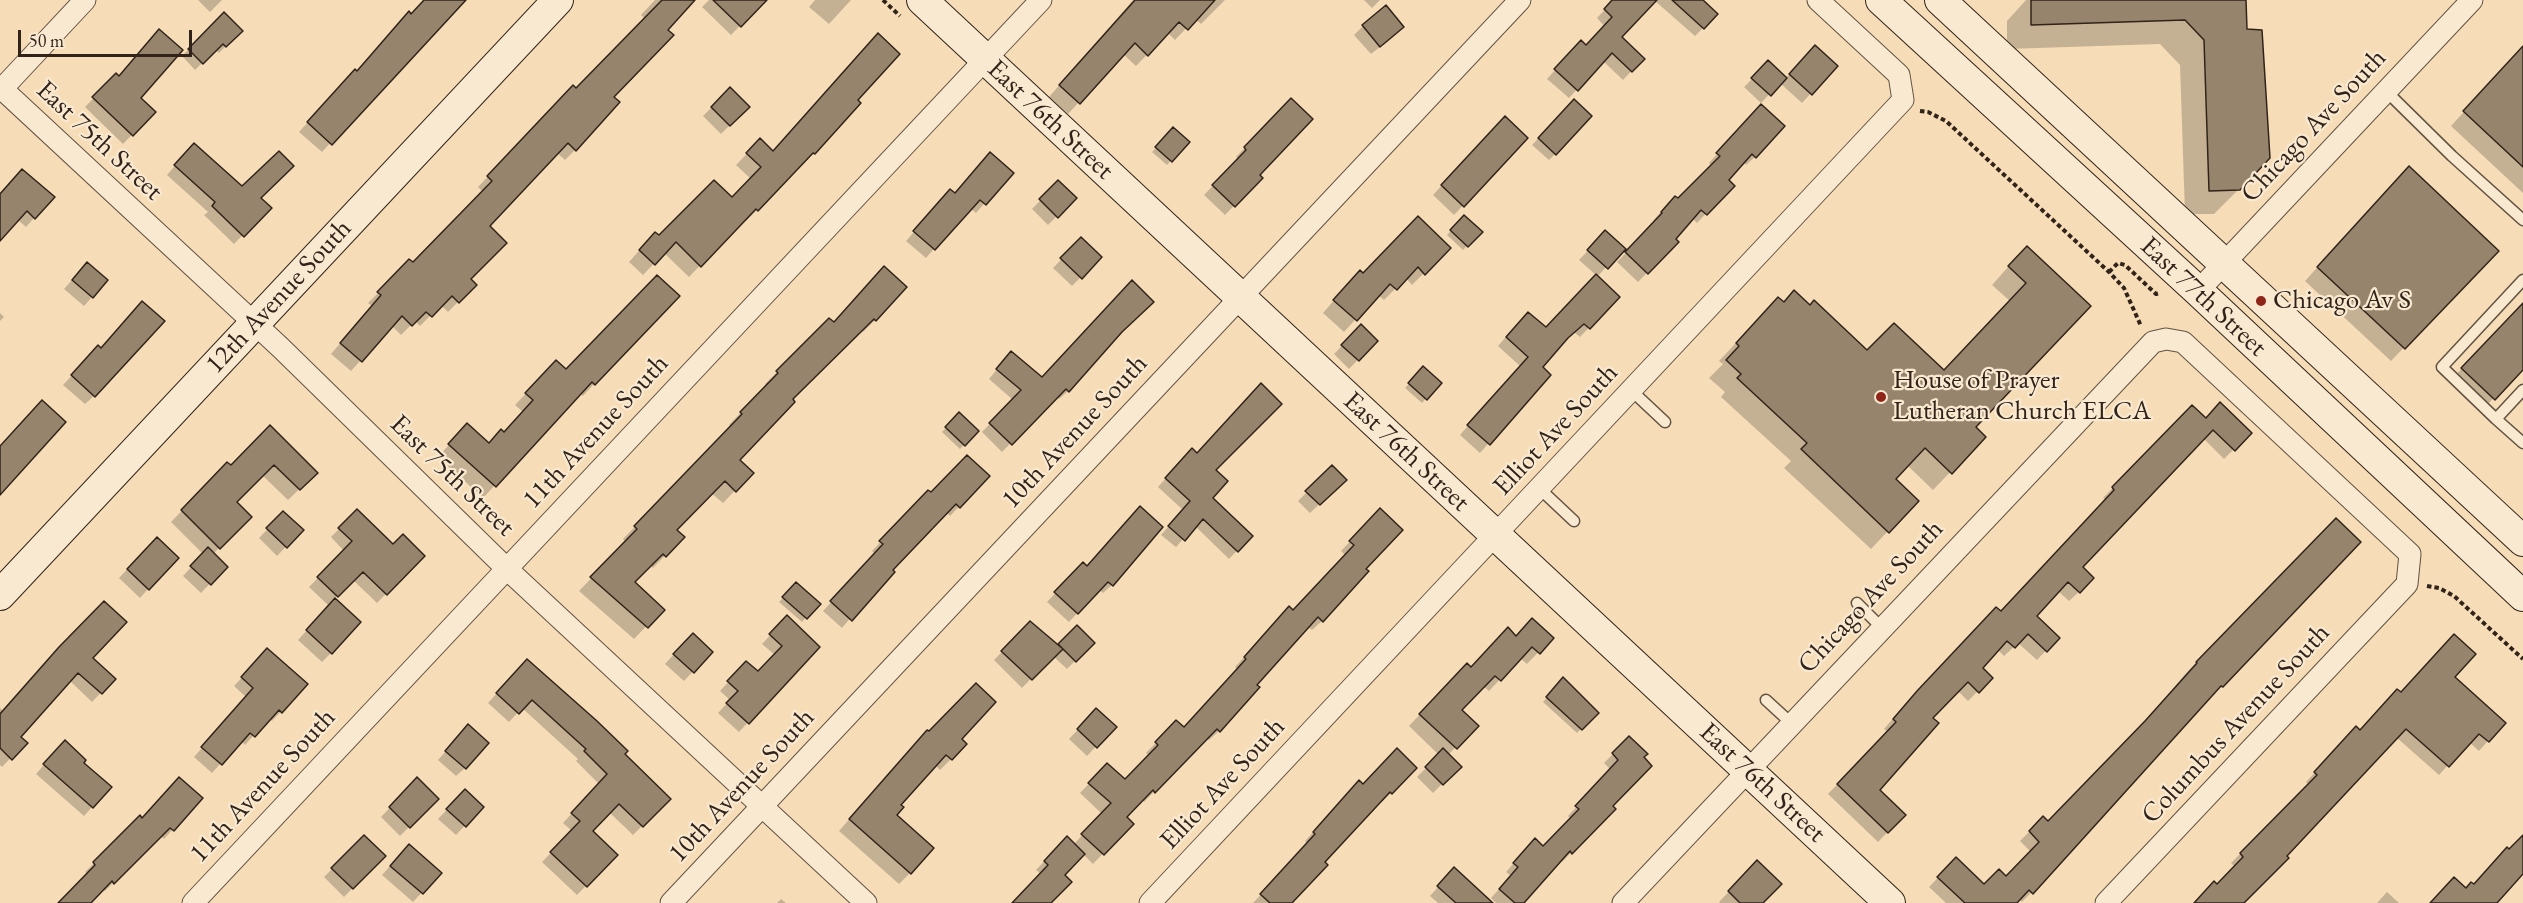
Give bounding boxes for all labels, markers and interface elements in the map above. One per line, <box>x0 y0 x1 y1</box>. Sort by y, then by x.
scale bar <box>21 18 195 56</box>
text: 50 m <box>29 29 64 52</box>
street label: Chicago Ave South <box>2235 43 2393 209</box>
street label: East 76th Street <box>980 53 1120 187</box>
street label: East 75th Street <box>29 74 169 208</box>
street label: 12th Avenue South <box>199 213 359 381</box>
street label: East 77th Street <box>2133 230 2273 364</box>
place label: Chicago Av S <box>2273 285 2411 317</box>
marker: Chicago Av S <box>2254 294 2268 308</box>
street label: 11th Avenue South <box>516 348 676 516</box>
street label: 10th Avenue South <box>995 348 1155 516</box>
street label: Elliot Ave South <box>1487 357 1625 503</box>
place label: House of Prayer Lutheran Church ELCA <box>1893 365 2151 428</box>
street label: East 76th Street <box>1336 385 1476 519</box>
marker: House of Prayer Lutheran Church ELCA <box>1874 390 1888 404</box>
street label: East 75th Street <box>383 408 521 544</box>
street label: Chicago Ave South <box>1792 514 1950 680</box>
street label: Columbus Avenue South <box>2135 617 2337 831</box>
street label: 11th Avenue South <box>183 702 343 870</box>
street label: 10th Avenue South <box>662 702 822 870</box>
street label: Elliot Ave South <box>1154 711 1292 857</box>
street label: East 76th Street <box>1692 716 1832 850</box>

